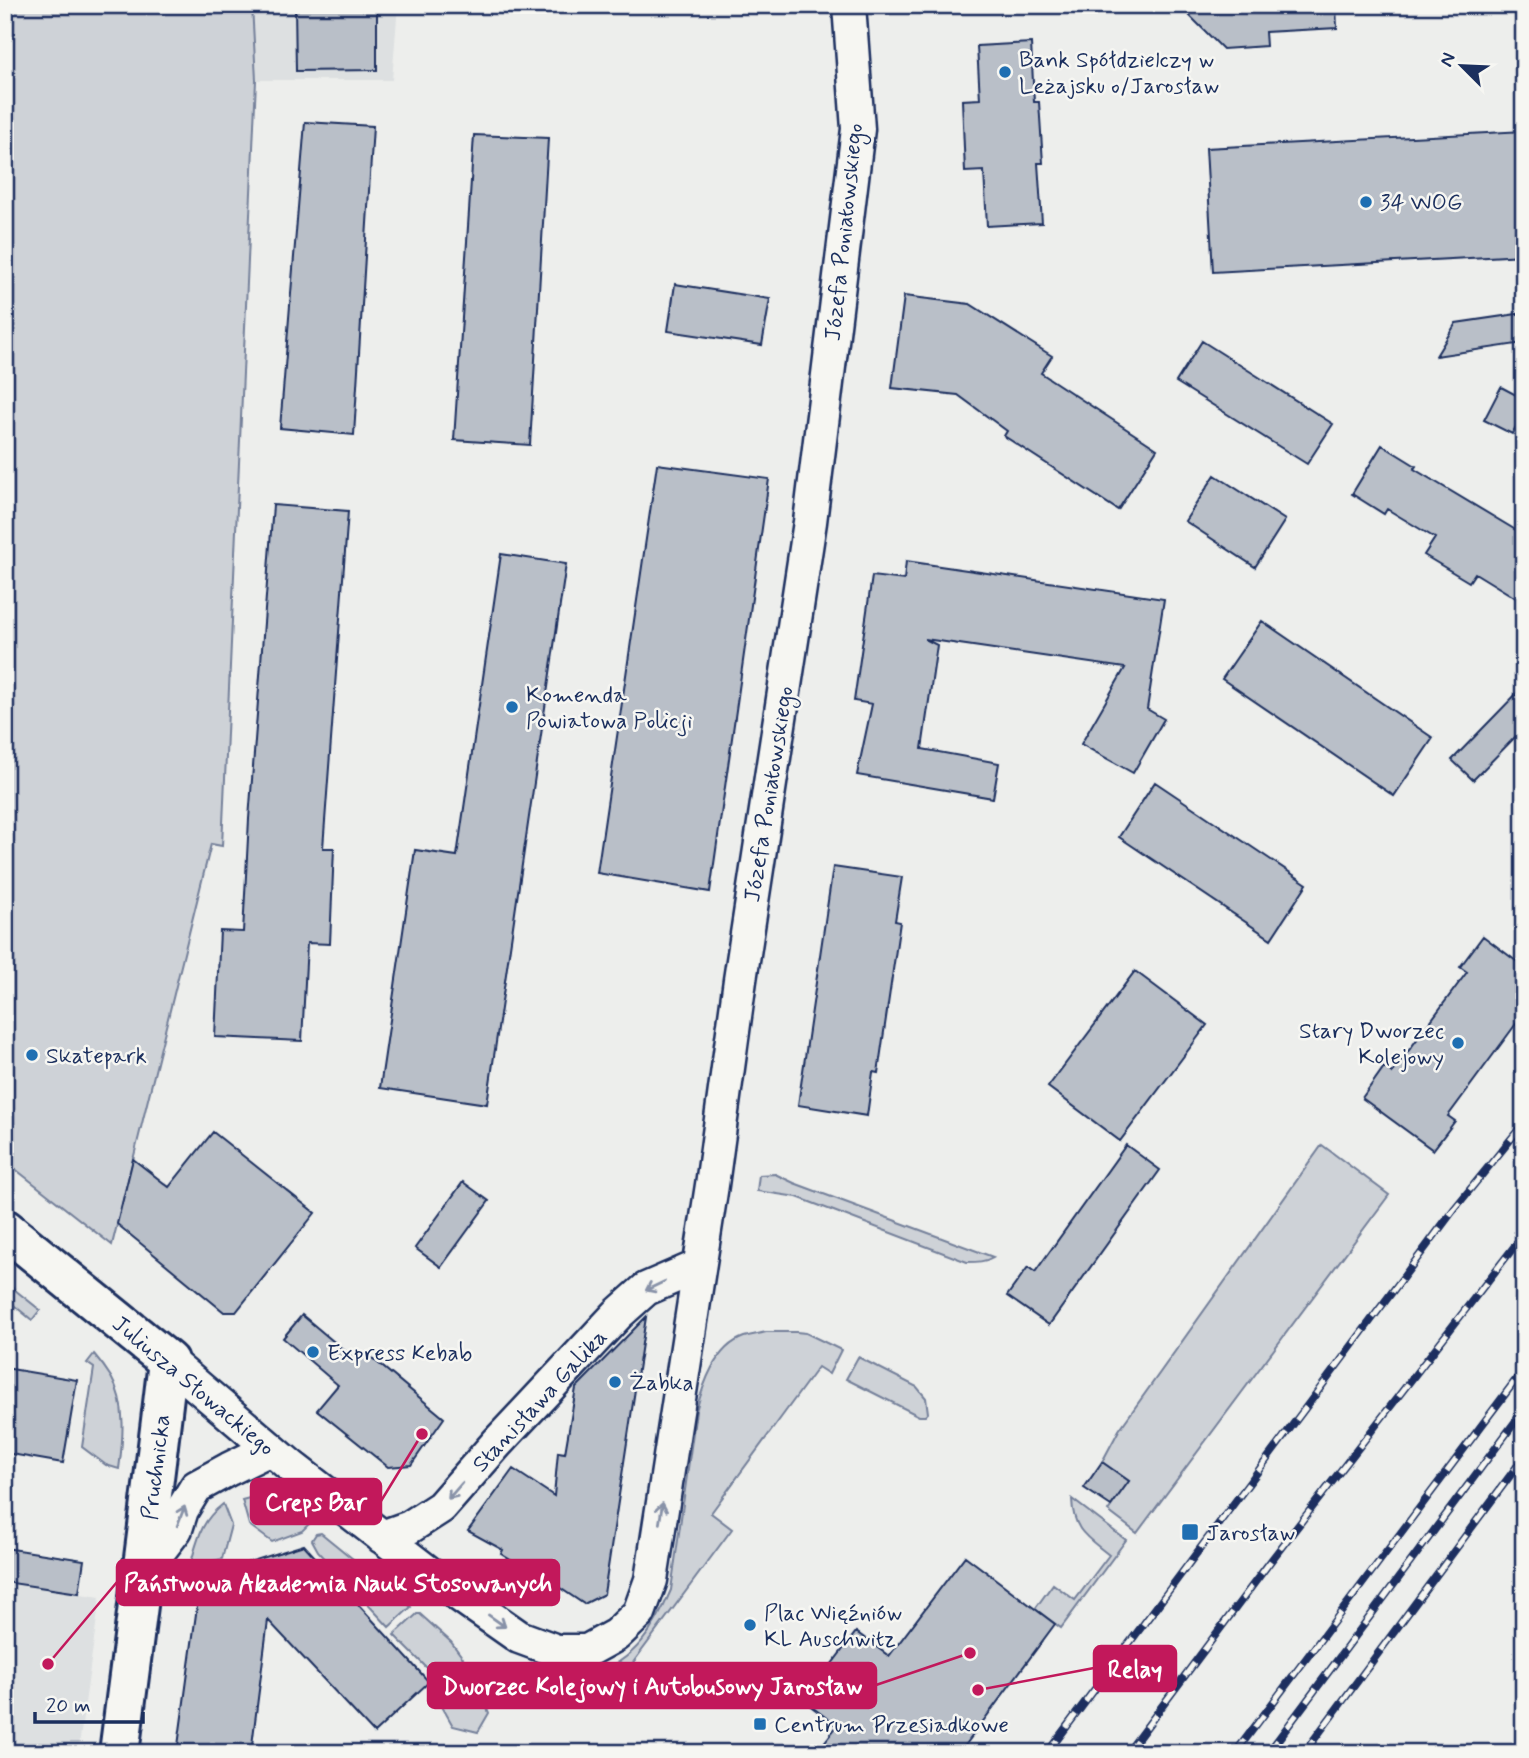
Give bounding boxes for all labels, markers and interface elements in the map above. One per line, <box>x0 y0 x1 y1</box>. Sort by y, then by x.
north arrow <box>1428 32 1498 102</box>
place label: Bank Spółdzielczy w Leżajsku o/Jarosław <box>1019 46 1219 102</box>
text: N <box>1434 49 1462 71</box>
marker: Bank Spółdzielczy w Leżajsku o/Jarosław <box>997 64 1013 80</box>
street label: Józefa Poniatowskiego <box>819 122 873 343</box>
place label: 34 WOG <box>1380 189 1462 219</box>
marker: 34 WOG <box>1358 194 1374 210</box>
place label: Komenda Powiatowa Policji <box>526 681 692 737</box>
street label: Józefa Poniatowskiego <box>738 684 804 905</box>
marker: Komenda Powiatowa Policji <box>504 699 520 715</box>
place label: Stary Dworzec Kolejowy <box>1299 1017 1444 1073</box>
marker: Stary Dworzec Kolejowy <box>1450 1035 1466 1051</box>
place label: Skatepark <box>46 1042 147 1072</box>
marker: Skatepark <box>24 1047 40 1063</box>
one-way arrow <box>645 1279 666 1293</box>
street label: Juliusza Słowackiego <box>105 1310 280 1463</box>
street label: Stanisława Galika <box>466 1323 615 1479</box>
place label: Express Kebab <box>327 1339 472 1369</box>
marker: Express Kebab <box>305 1344 321 1360</box>
place label: Żabka <box>629 1369 694 1399</box>
marker: Żabka <box>607 1374 623 1390</box>
street label: Pruchnicka <box>136 1413 178 1522</box>
callout: Creps Bar <box>251 1479 381 1524</box>
one-way arrow <box>447 1481 463 1499</box>
text: Creps Bar <box>265 1488 368 1519</box>
one-way arrow <box>655 1502 668 1525</box>
one-way arrow <box>175 1506 188 1527</box>
place label: Jarosław <box>1206 1519 1295 1549</box>
marker: Jarosław <box>1180 1522 1200 1542</box>
callout: Państwowa Akademia Nauk Stosowanych <box>117 1560 559 1605</box>
text: Państwowa Akademia Nauk Stosowanych <box>124 1569 552 1600</box>
place label: Plac Więźniów KL Auschwitz <box>764 1599 902 1655</box>
one-way arrow <box>487 1614 506 1628</box>
marker: Plac Więźniów KL Auschwitz <box>742 1617 758 1633</box>
callout: Relay <box>1094 1646 1176 1691</box>
text: Relay <box>1108 1655 1162 1686</box>
callout: Dworzec Kolejowy i Autobusowy Jarosław <box>428 1663 876 1708</box>
text: Dworzec Kolejowy i Autobusowy Jarosław <box>442 1672 863 1703</box>
scale bar <box>35 1681 144 1725</box>
text: 20 m <box>46 1692 91 1720</box>
place label: Centrum Przesiadkowe <box>774 1711 1009 1741</box>
marker: Centrum Przesiadkowe <box>752 1716 768 1732</box>

